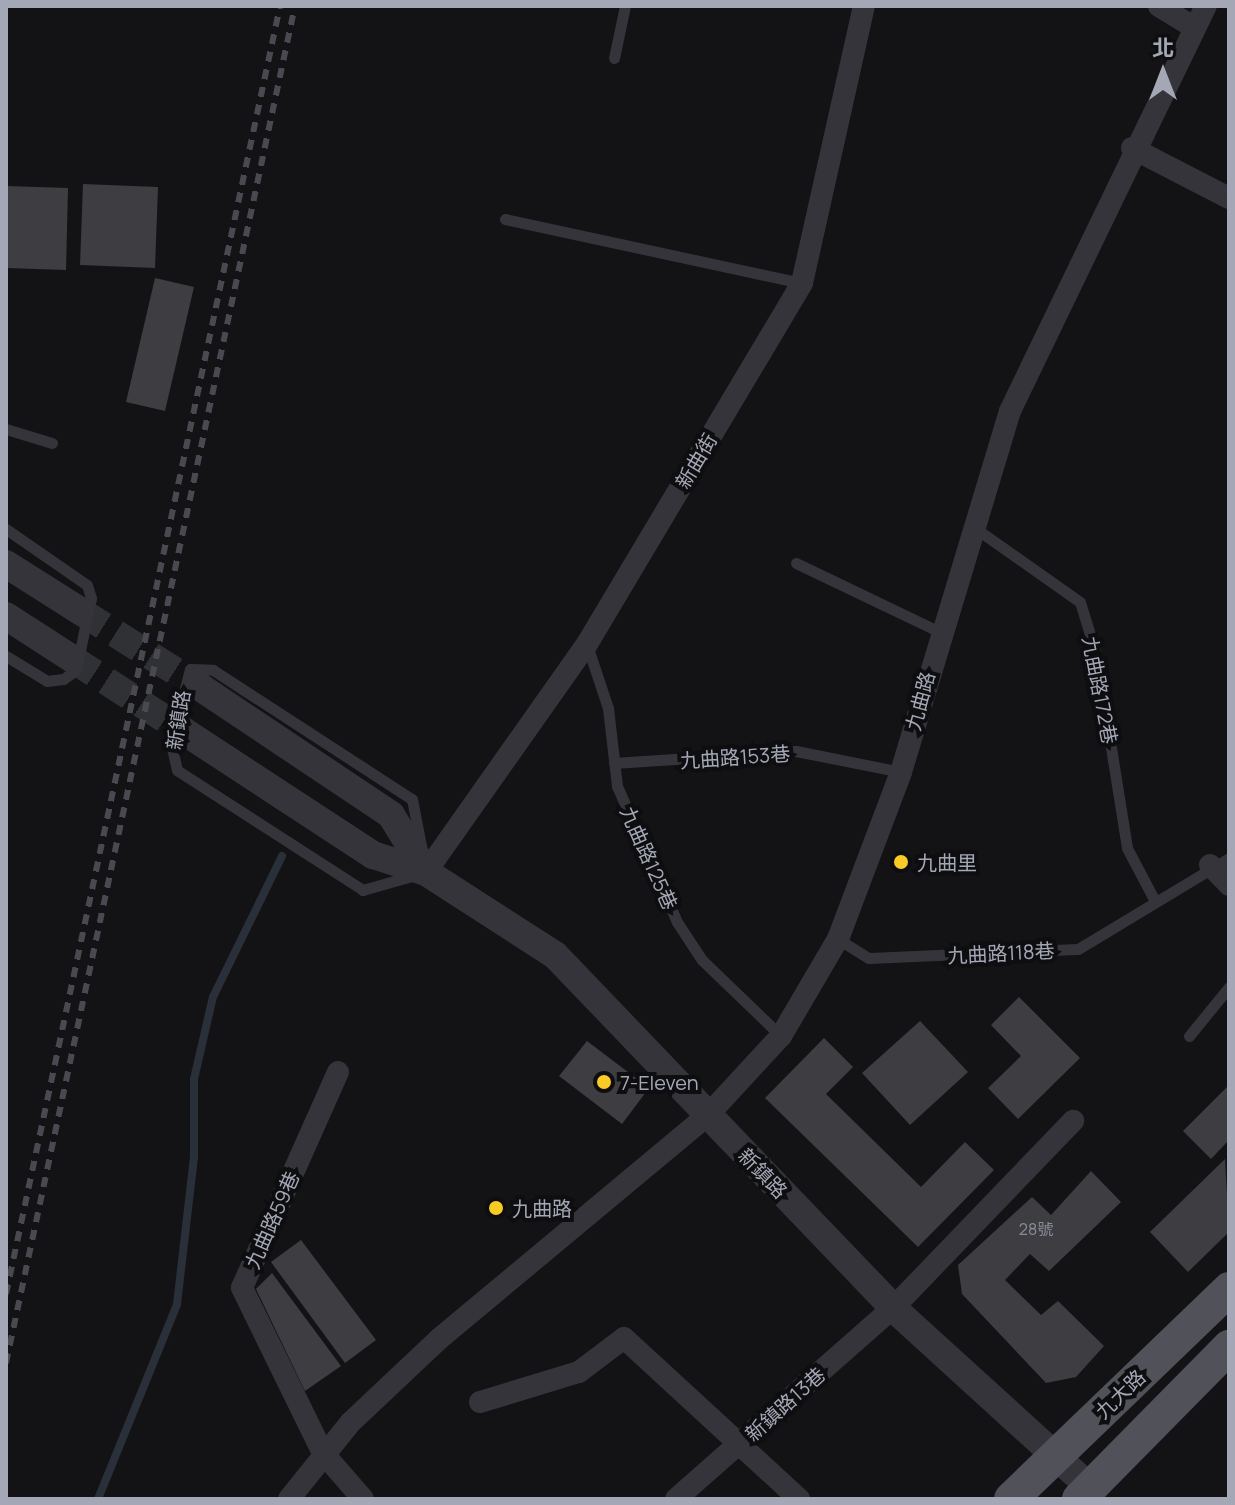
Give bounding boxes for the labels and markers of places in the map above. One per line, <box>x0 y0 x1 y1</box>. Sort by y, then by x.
place label: 九曲里 <box>917 850 977 874</box>
marker: 九曲里 <box>892 853 910 871</box>
place label: 7-Eleven <box>620 1070 699 1094</box>
marker: 7-Eleven <box>595 1073 613 1091</box>
place label: 九曲路 <box>512 1196 572 1220</box>
marker: 九曲路 <box>487 1199 505 1217</box>

